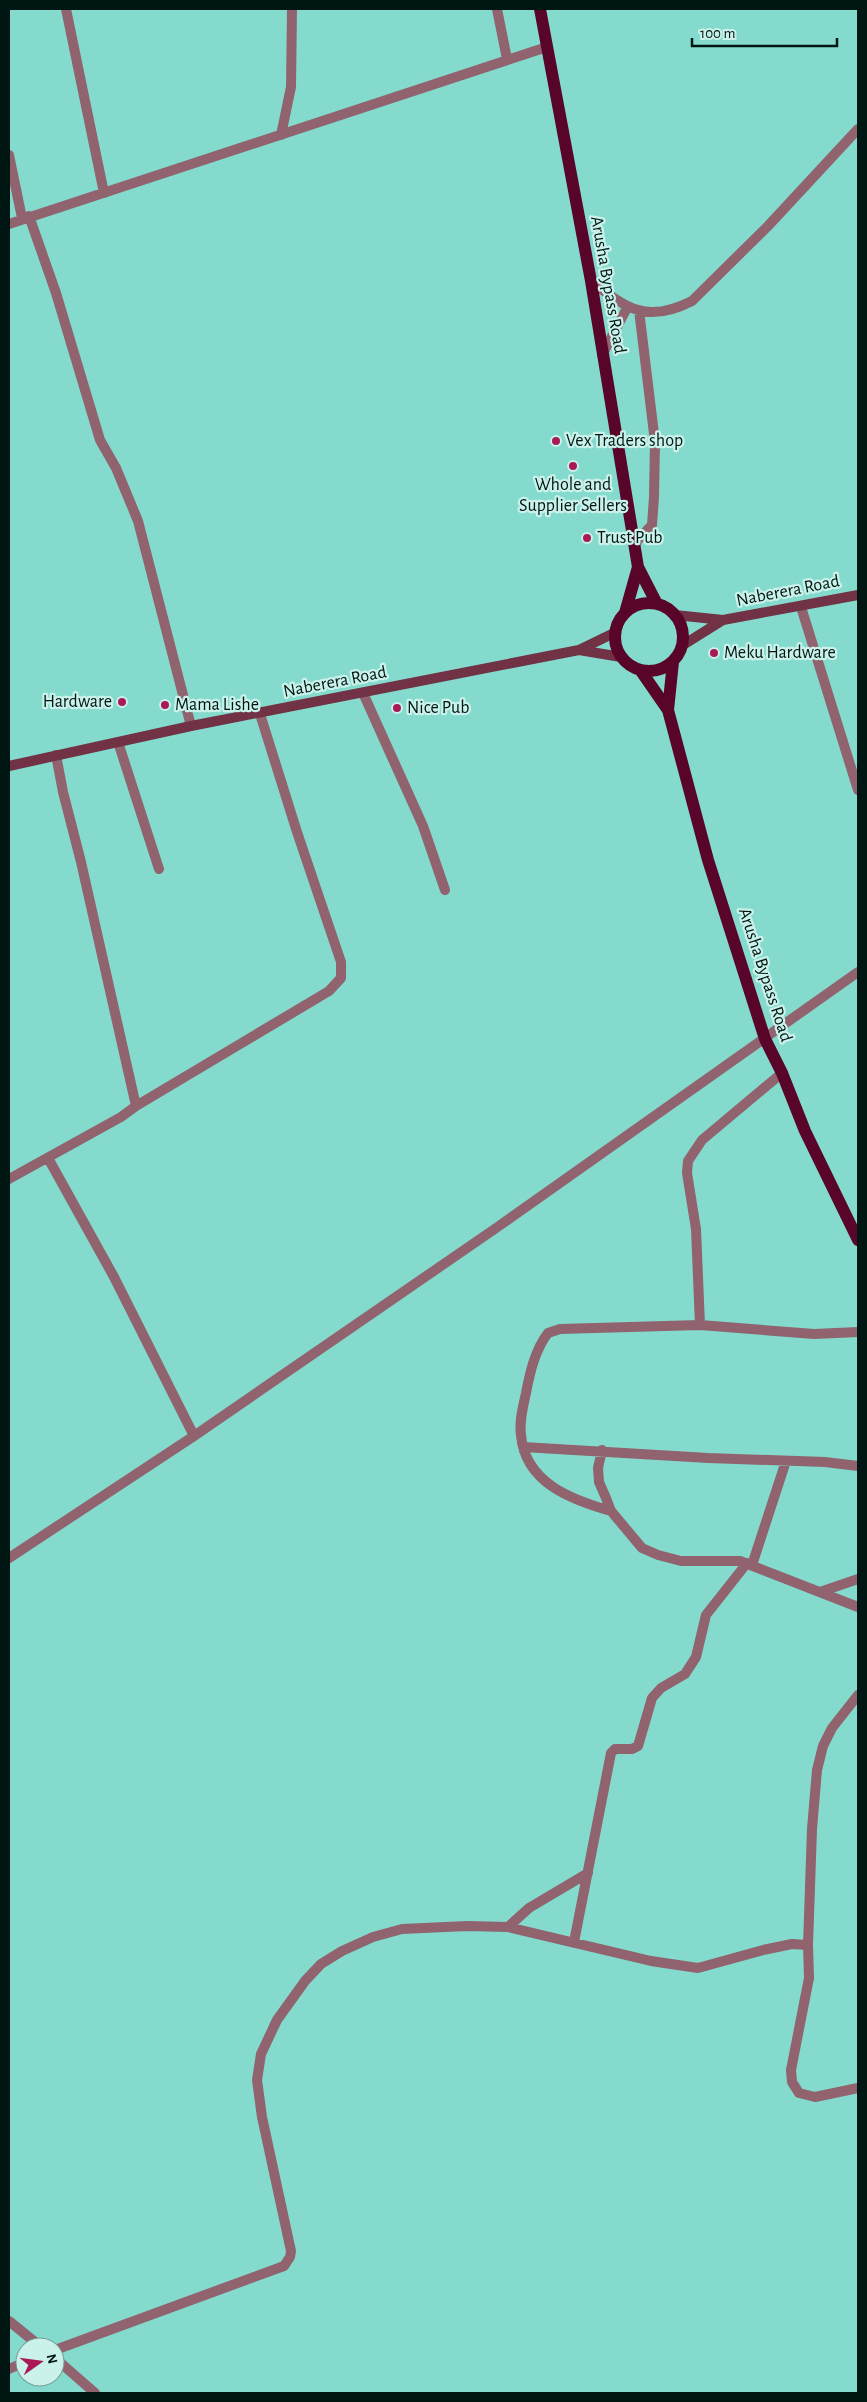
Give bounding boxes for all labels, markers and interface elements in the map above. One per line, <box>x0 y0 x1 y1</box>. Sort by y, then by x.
scale bar <box>692 15 837 47</box>
text: 100 m <box>700 26 735 41</box>
street label: Arusha Bypass Road <box>587 215 629 355</box>
place label: Vex Traders shop <box>566 432 683 450</box>
marker: Vex Traders shop <box>550 435 562 447</box>
marker: Whole and Supplier Sellers <box>567 460 579 472</box>
place label: Whole and Supplier Sellers <box>519 476 627 515</box>
place label: Trust Pub <box>597 529 663 547</box>
marker: Trust Pub <box>581 532 593 544</box>
street label: Naberera Road <box>735 572 841 610</box>
place label: Meku Hardware <box>724 644 836 662</box>
marker: Meku Hardware <box>708 647 720 659</box>
street label: Naberera Road <box>282 663 388 701</box>
place label: Hardware <box>43 693 112 711</box>
marker: Hardware <box>116 696 128 708</box>
place label: Mama Lishe <box>175 696 259 714</box>
marker: Mama Lishe <box>159 699 171 711</box>
place label: Nice Pub <box>407 699 469 717</box>
marker: Nice Pub <box>391 702 403 714</box>
street label: Arusha Bypass Road <box>735 906 795 1044</box>
north arrow <box>15 2337 65 2387</box>
text: N <box>44 2353 60 2366</box>

